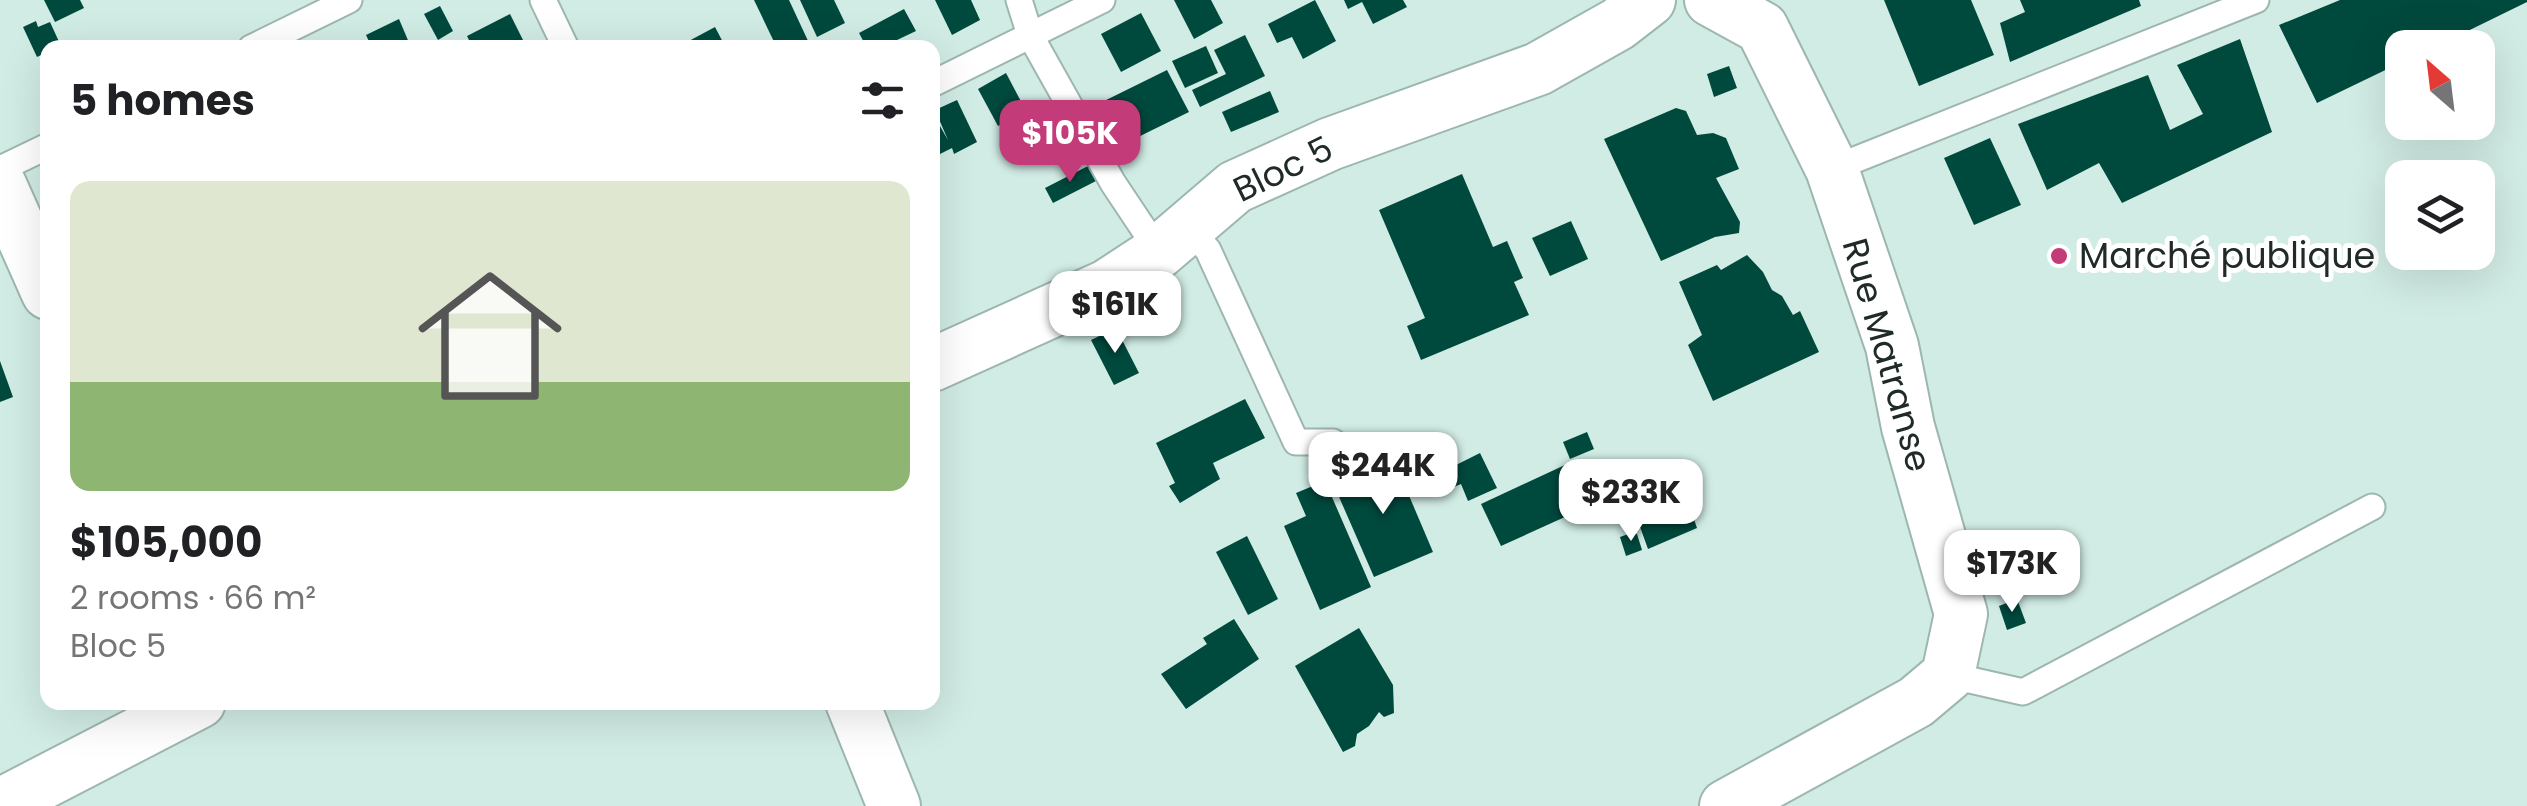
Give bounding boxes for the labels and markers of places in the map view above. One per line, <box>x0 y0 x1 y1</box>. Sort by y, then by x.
pin: $105K <box>1000 100 1140 185</box>
place label: Marché publique <box>2079 231 2375 280</box>
marker: Marché publique <box>2048 245 2070 267</box>
pin: $161K <box>1045 271 1185 356</box>
pin: $244K <box>1313 432 1453 517</box>
pin: $233K <box>1561 459 1701 544</box>
pin: $173K <box>1942 530 2082 615</box>

